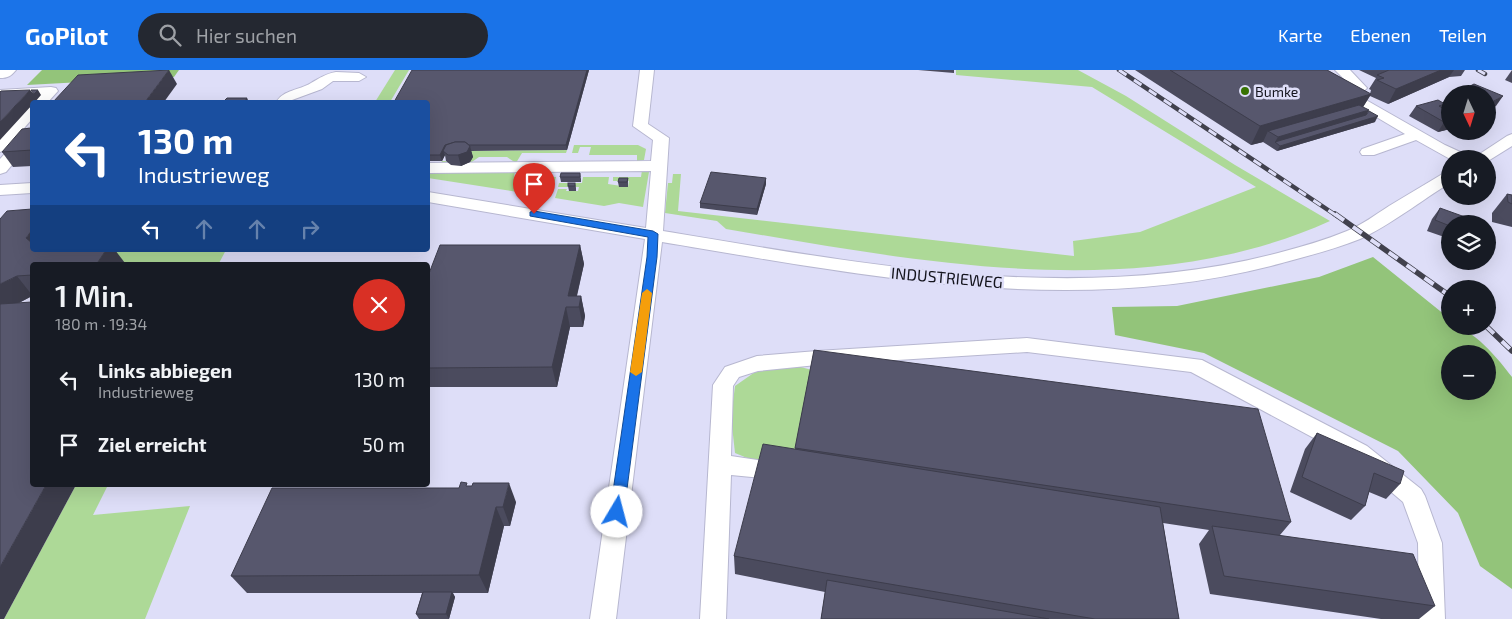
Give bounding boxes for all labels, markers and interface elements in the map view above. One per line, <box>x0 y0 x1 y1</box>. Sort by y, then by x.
search box <box>138 13 488 58</box>
text: GoPilot <box>25 21 108 50</box>
icon: search <box>156 21 184 49</box>
text: Hier suchen <box>196 24 297 47</box>
text: Karte <box>1278 24 1322 46</box>
text: Ebenen <box>1350 24 1411 46</box>
text: Teilen <box>1439 24 1487 46</box>
place label: Bumke <box>1255 83 1298 100</box>
marker: Bumke <box>1239 85 1251 97</box>
north arrow <box>1441 85 1496 140</box>
map controls <box>1441 85 1496 400</box>
text: 130 m <box>138 119 233 161</box>
icon: left <box>55 120 120 185</box>
button: sound <box>1441 150 1496 205</box>
text: Industrieweg <box>138 161 270 187</box>
pin <box>513 163 555 214</box>
icon: arrive <box>520 170 548 198</box>
icon: left <box>137 215 165 243</box>
icon: ahead <box>190 215 218 243</box>
icon: ahead <box>243 215 271 243</box>
icon: right <box>296 215 324 243</box>
button: layers <box>1441 215 1496 270</box>
street label: INDUSTRIEWEG <box>890 263 1004 291</box>
text: 1 Min. <box>55 277 134 313</box>
button: close <box>353 279 405 331</box>
button: + <box>1441 280 1496 335</box>
text: 180 m · 19:34 <box>55 314 147 333</box>
button: − <box>1441 345 1496 400</box>
text: Links abbiegen <box>98 359 232 382</box>
icon: left <box>55 366 83 394</box>
text: 130 m <box>355 368 405 391</box>
text: Industrieweg <box>98 382 194 401</box>
icon: arrive <box>55 431 83 459</box>
text: Ziel erreicht <box>98 433 207 456</box>
text: 50 m <box>362 433 405 456</box>
position arrow <box>590 485 642 537</box>

